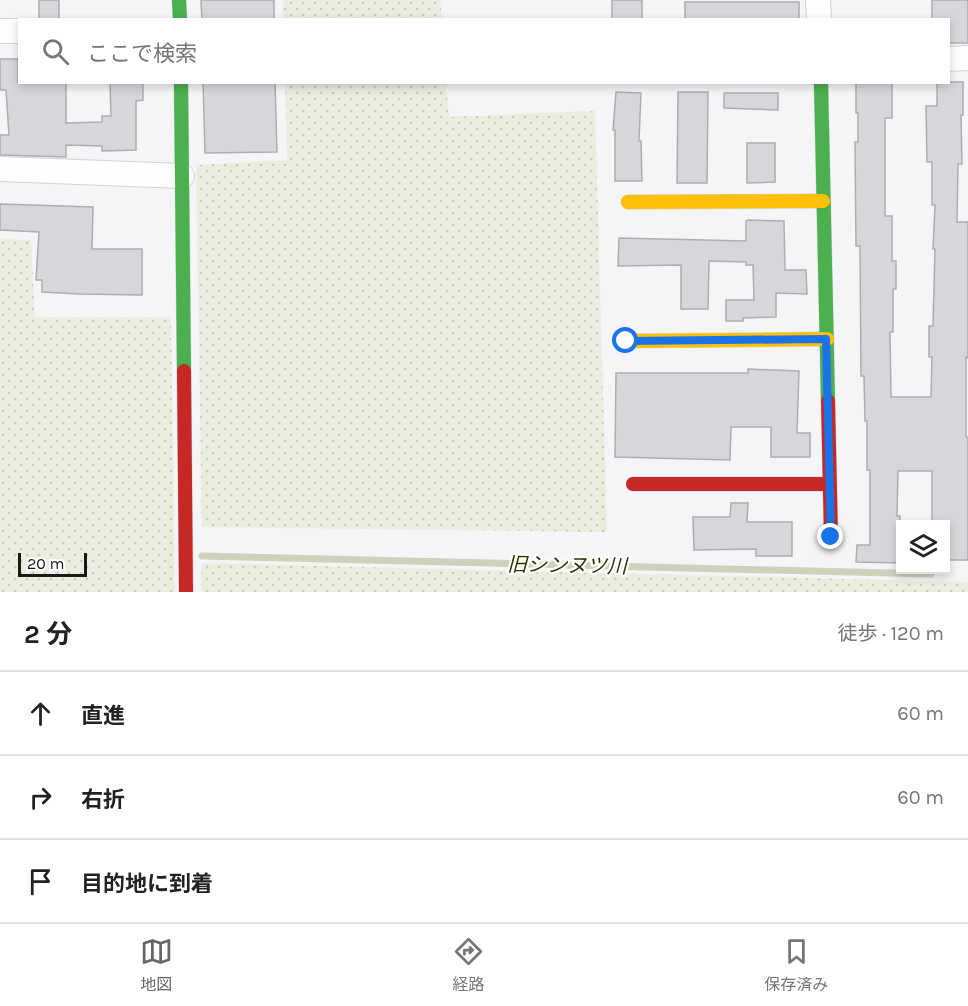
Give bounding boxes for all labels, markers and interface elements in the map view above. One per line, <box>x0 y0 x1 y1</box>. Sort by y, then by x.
search box <box>18 18 950 84</box>
icon: search <box>39 35 72 68</box>
text: ここで検索 <box>87 41 197 67</box>
route start <box>612 327 638 353</box>
map controls <box>896 520 950 574</box>
button: layers <box>896 520 950 574</box>
route end <box>817 523 843 549</box>
scale bar <box>18 550 87 578</box>
water label: 旧シンヌツ川 <box>507 553 629 578</box>
text: 20 m <box>27 554 65 573</box>
text: 2 分 <box>24 619 72 650</box>
text: 徒歩 · 120 m <box>837 622 944 645</box>
icon: ahead <box>24 697 57 730</box>
text: 60 m <box>897 702 944 725</box>
text: 直進 <box>81 703 125 729</box>
icon: right <box>24 781 57 814</box>
text: 60 m <box>897 786 944 809</box>
text: 右折 <box>81 787 125 813</box>
icon: arrive <box>24 865 57 898</box>
text: 目的地に到着 <box>81 871 213 897</box>
tab: 地図 <box>140 935 173 995</box>
tab: 経路 <box>452 935 485 995</box>
tab: 保存済み <box>764 935 828 995</box>

